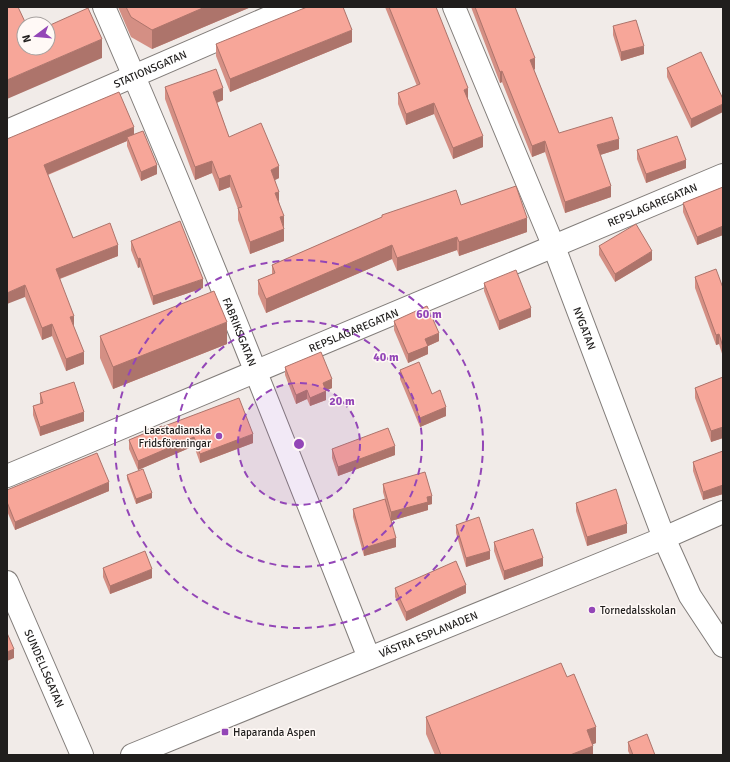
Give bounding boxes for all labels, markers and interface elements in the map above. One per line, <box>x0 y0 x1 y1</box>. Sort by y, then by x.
north arrow <box>16 16 56 56</box>
text: N <box>20 33 34 44</box>
street label: STATIONSGATAN <box>112 47 189 90</box>
street label: REPSLAGAREGATAN <box>605 180 699 229</box>
street label: FABRIKSGATAN <box>220 295 259 368</box>
street label: NYGATAN <box>571 305 599 352</box>
street label: REPSLAGAREGATAN <box>307 306 400 355</box>
text: 60 m <box>416 307 442 322</box>
text: 40 m <box>373 350 399 365</box>
text: 20 m <box>329 394 355 409</box>
place label: Laestadianska Fridsföreningar <box>139 424 211 450</box>
marker: Laestadianska Fridsföreningar <box>214 431 224 441</box>
centre of rings <box>292 437 306 451</box>
place label: Tornedalsskolan <box>600 604 676 617</box>
marker: Tornedalsskolan <box>587 605 597 615</box>
street label: VÄSTRA ESPLANADEN <box>377 608 480 660</box>
street label: SUNDELLSGATAN <box>22 627 67 709</box>
place label: Haparanda Aspen <box>233 726 316 739</box>
marker: Haparanda Aspen <box>220 727 230 737</box>

